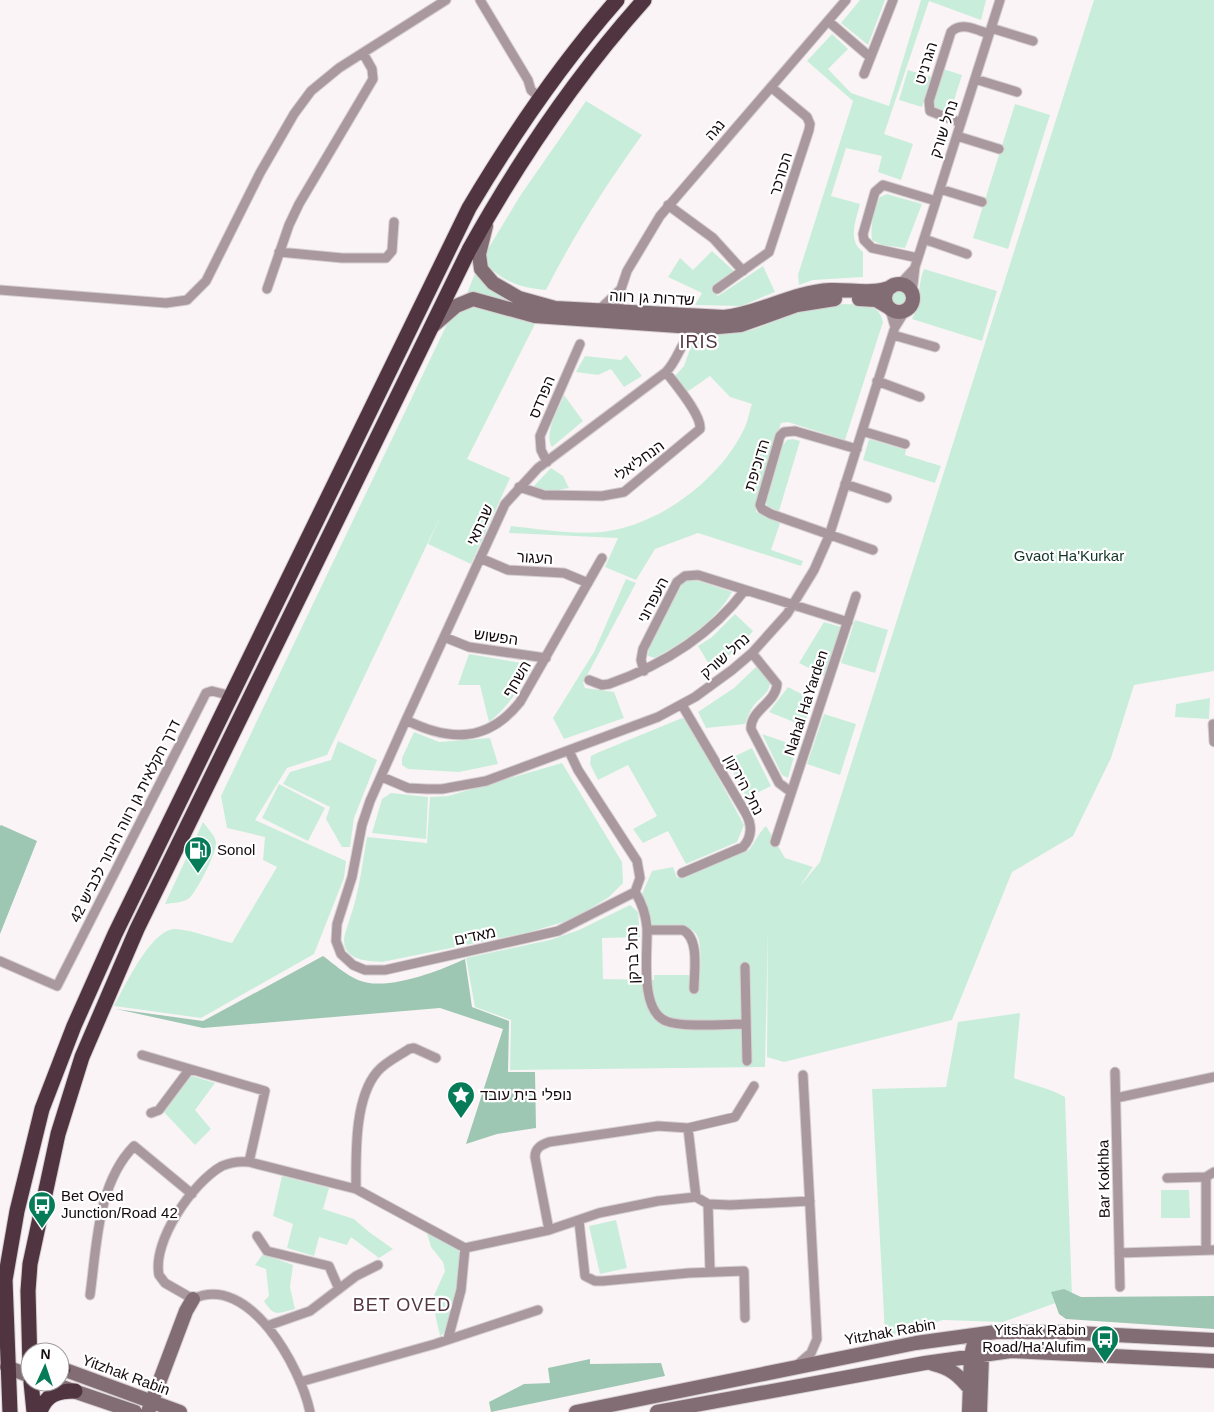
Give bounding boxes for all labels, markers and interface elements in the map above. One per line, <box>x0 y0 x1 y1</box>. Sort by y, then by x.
street label: הגרניט <box>911 40 940 86</box>
street label: נחל שורק <box>926 98 961 160</box>
street label: נגה <box>701 116 728 143</box>
street label: הכורכר <box>766 150 795 198</box>
street label: שדרות גן רווה <box>609 287 695 308</box>
district label: IRIS <box>679 332 719 352</box>
street label: הפרדס <box>525 373 558 421</box>
street label: הנחליאלי <box>610 437 667 485</box>
street label: הדוכיפת <box>741 437 772 493</box>
street label: שבתאי <box>463 501 496 548</box>
park label: Gvaot Ha'Kurkar <box>1014 547 1124 564</box>
street label: העגור <box>516 548 554 567</box>
street label: העפרוני <box>634 574 672 625</box>
street label: הפשוש <box>473 625 519 648</box>
street label: נחל שורק <box>697 630 753 682</box>
street label: Nahal HaYarden <box>780 648 831 758</box>
street label: השחף <box>499 657 534 700</box>
street label: דרך חקלאית גן רווה חיבור לכביש 42 <box>66 717 183 925</box>
street label: נחל הירקון <box>721 752 767 818</box>
fuel station icon: Sonol <box>183 835 213 874</box>
place label: Sonol <box>217 841 255 858</box>
street label: מאדים <box>453 923 497 948</box>
street label: נחל ברקן <box>623 926 642 984</box>
place icon: נופלי בית עובד <box>446 1080 476 1119</box>
place label: נופלי בית עובד <box>480 1086 572 1103</box>
street label: Bar Kokhba <box>1094 1139 1113 1218</box>
place label: Bet Oved Junction/Road 42 <box>61 1187 178 1221</box>
bus stop icon: Bet Oved Junction/Road 42 <box>27 1190 57 1229</box>
district label: BET OVED <box>353 1295 451 1315</box>
street label: Yitzhak Rabin <box>843 1315 937 1348</box>
place label: Yitshak Rabin Road/Ha'Alufim <box>982 1321 1086 1355</box>
bus stop icon: Yitshak Rabin Road/Ha'Alufim <box>1090 1324 1120 1363</box>
north arrow <box>20 1342 70 1392</box>
text: N <box>40 1346 51 1362</box>
street label: Yitzhak Rabin <box>80 1351 172 1398</box>

